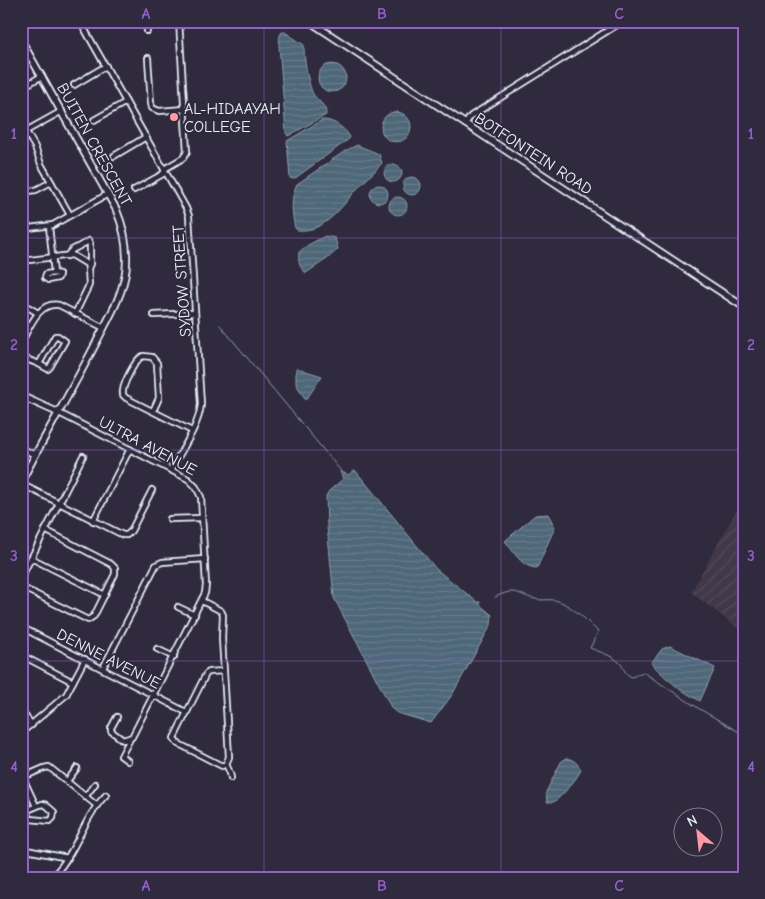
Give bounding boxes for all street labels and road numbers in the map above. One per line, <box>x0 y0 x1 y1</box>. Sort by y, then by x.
street label: BUITEN CRESCENT <box>53 80 136 209</box>
street label: BOTFONTEIN ROAD <box>471 109 596 199</box>
street label: SYDOW STREET <box>169 224 195 337</box>
street label: ULTRA AVENUE <box>96 413 200 479</box>
street label: DENNE AVENUE <box>54 625 164 693</box>

